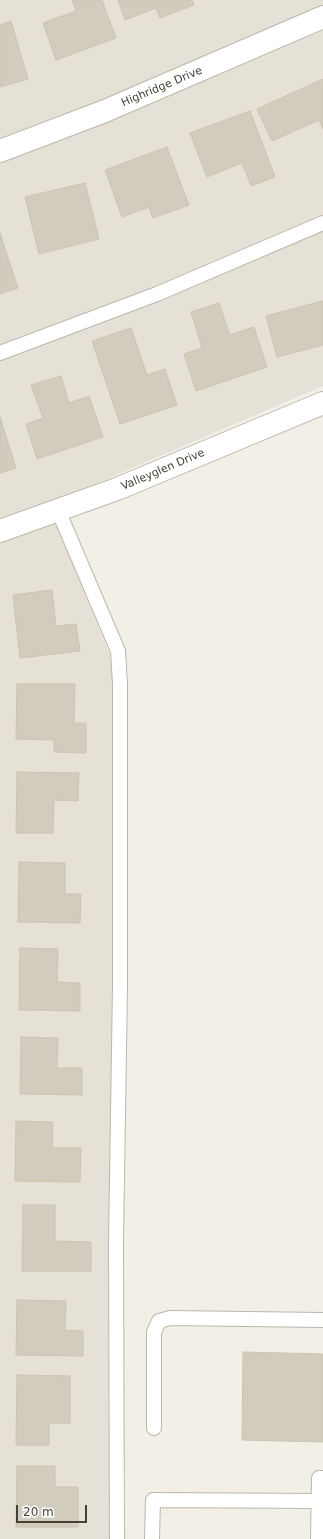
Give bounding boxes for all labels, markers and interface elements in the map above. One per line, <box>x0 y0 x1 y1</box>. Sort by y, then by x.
street label: Highridge Drive <box>120 64 204 110</box>
street label: Valleyglen Drive <box>119 446 207 494</box>
scale bar <box>18 1497 89 1523</box>
text: 20 m <box>23 1505 54 1519</box>

